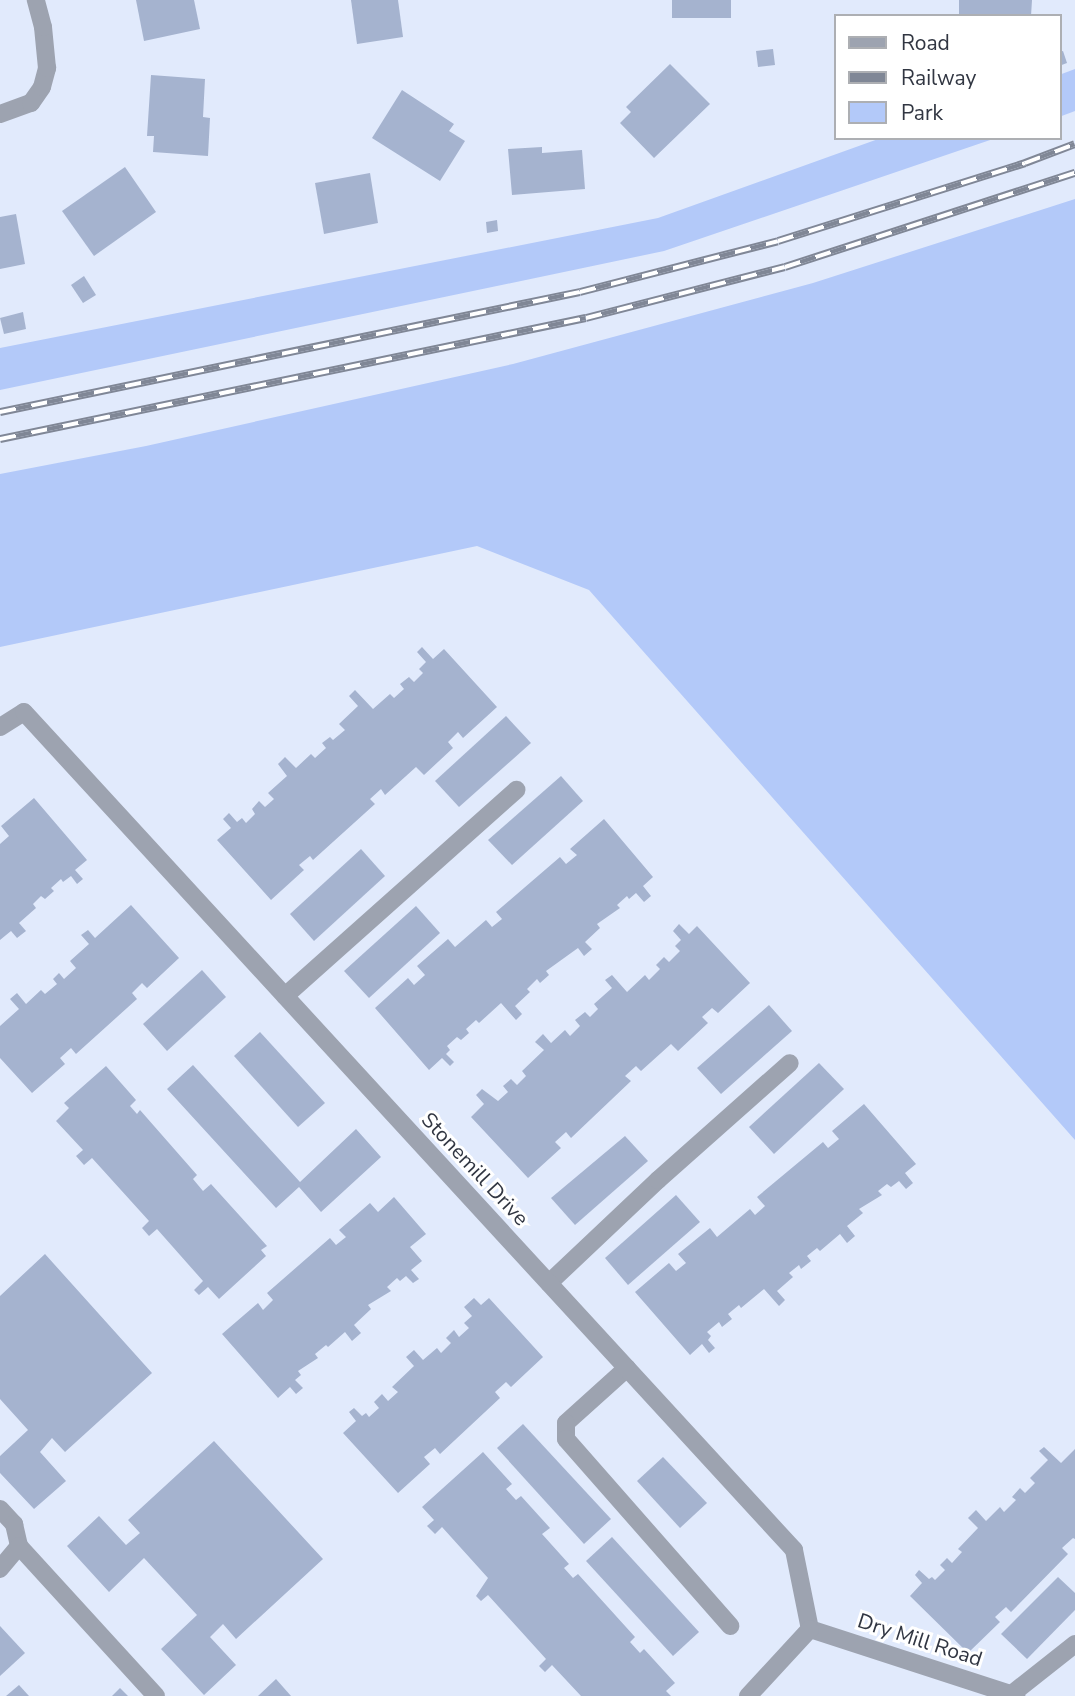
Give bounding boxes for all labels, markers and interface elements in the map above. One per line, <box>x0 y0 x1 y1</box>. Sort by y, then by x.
legend <box>834 14 1061 140</box>
text: Road <box>901 29 950 57</box>
text: Railway <box>901 64 976 92</box>
text: Park <box>901 99 943 127</box>
street label: Stonemill Drive <box>416 1107 534 1231</box>
street label: Dry Mill Road <box>855 1608 985 1672</box>

